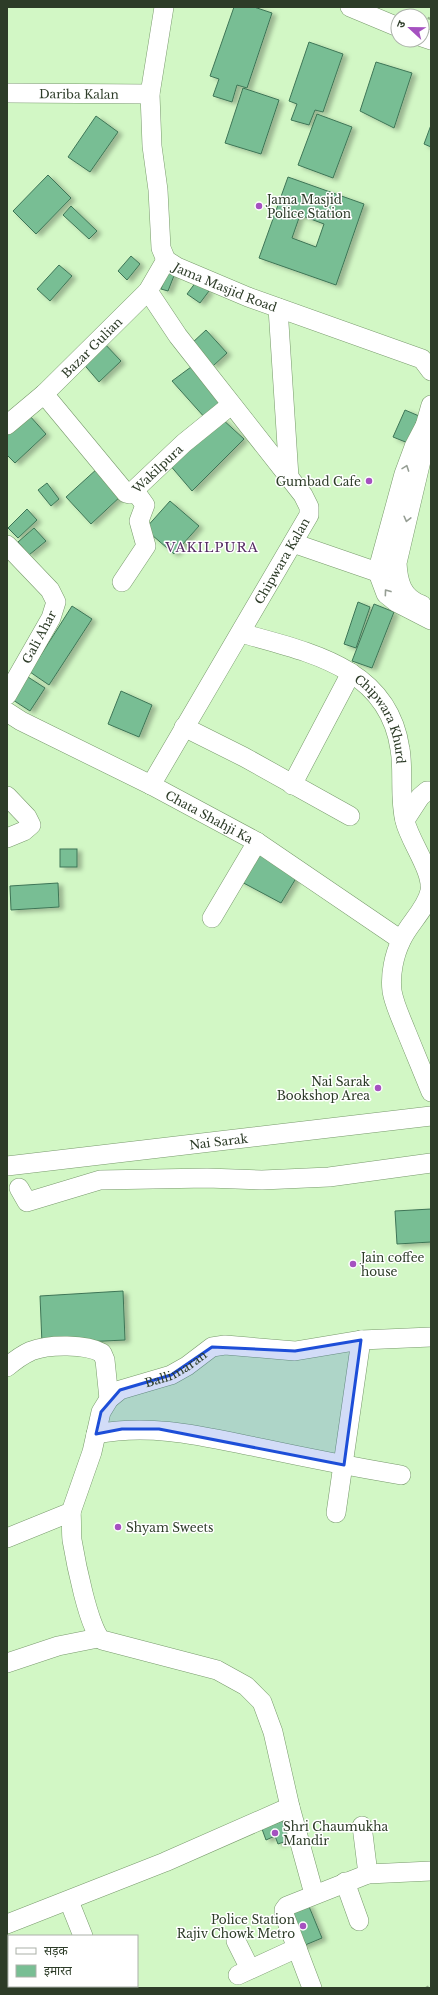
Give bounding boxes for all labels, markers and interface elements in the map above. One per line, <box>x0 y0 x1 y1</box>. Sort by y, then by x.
north arrow <box>390 8 430 48</box>
text: उ <box>393 18 409 30</box>
street label: Dariba Kalan <box>39 86 119 101</box>
place label: Jama Masjid Police Station <box>265 192 351 221</box>
marker: Jama Masjid Police Station <box>254 201 264 211</box>
street label: Jama Masjid Road <box>169 258 279 314</box>
street label: Bazar Gulian <box>58 314 125 380</box>
street label: Wakilpura <box>128 441 186 496</box>
one-way arrow <box>401 464 410 471</box>
place label: Gumbad Cafe <box>276 474 361 489</box>
marker: Gumbad Cafe <box>364 476 374 486</box>
street label: Chipwara Kalan <box>251 515 313 607</box>
one-way arrow <box>404 515 412 522</box>
district label: VAKILPURA <box>164 539 259 556</box>
one-way arrow <box>385 590 392 597</box>
street label: Gali Ahar <box>19 608 59 666</box>
street label: Chipwara Khurd <box>352 671 409 764</box>
street label: Chata Shahji Ka <box>163 787 256 846</box>
place label: Nai Sarak Bookshop Area <box>277 1074 371 1103</box>
marker: Nai Sarak Bookshop Area <box>373 1083 383 1093</box>
street label: Nai Sarak <box>188 1130 249 1152</box>
place label: Jain coffee house <box>359 1250 425 1279</box>
marker: Jain coffee house <box>348 1259 358 1269</box>
street label: Ballimaran <box>143 1347 209 1390</box>
place label: Shyam Sweets <box>126 1520 214 1535</box>
marker: Shyam Sweets <box>113 1522 123 1532</box>
place label: Shri Chaumukha Mandir <box>283 1819 388 1848</box>
marker: Shri Chaumukha Mandir <box>270 1828 280 1838</box>
place label: Police Station Rajiv Chowk Metro <box>177 1912 295 1941</box>
marker: Police Station Rajiv Chowk Metro <box>298 1921 308 1931</box>
legend <box>8 1935 138 1987</box>
text: सड़क <box>44 1943 69 1958</box>
text: इमारत <box>44 1963 73 1978</box>

